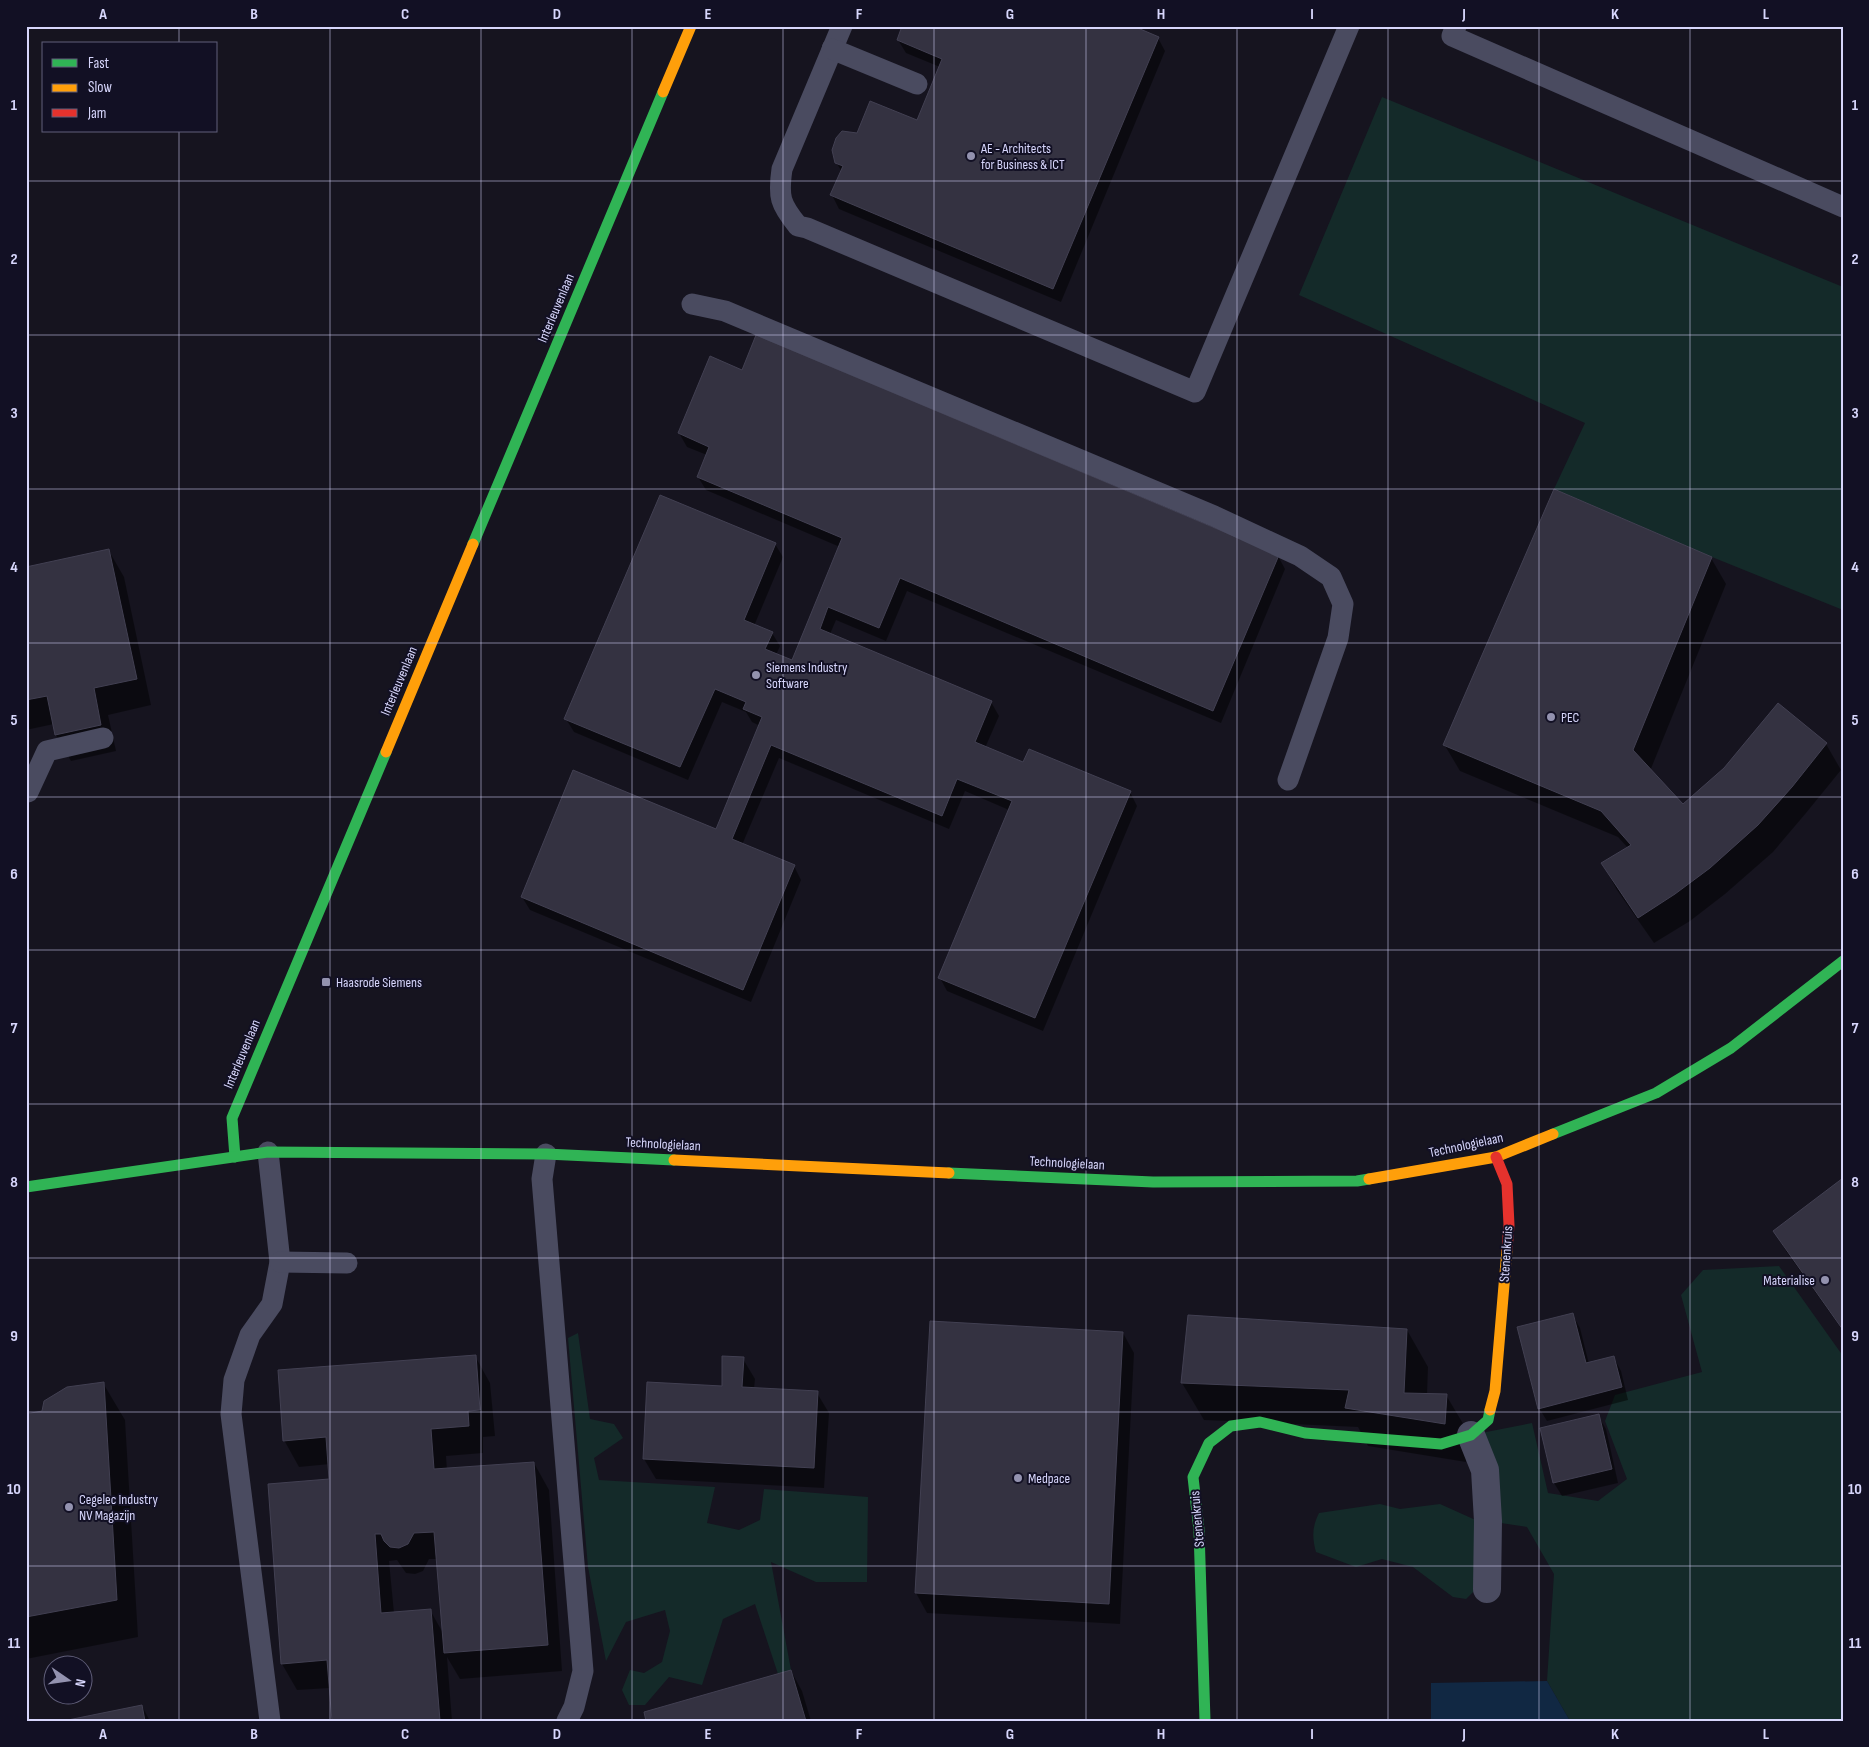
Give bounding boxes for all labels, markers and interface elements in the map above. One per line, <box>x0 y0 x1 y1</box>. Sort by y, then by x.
text: A <box>98 5 107 24</box>
text: B <box>250 5 258 24</box>
text: C <box>401 5 409 24</box>
text: D <box>553 5 561 24</box>
text: E <box>705 5 712 24</box>
text: F <box>856 5 863 24</box>
text: G <box>1006 5 1014 24</box>
text: H <box>1157 5 1165 24</box>
text: I <box>1310 5 1314 24</box>
text: J <box>1461 5 1466 24</box>
text: K <box>1611 5 1619 24</box>
text: L <box>1763 5 1770 24</box>
legend <box>42 42 218 132</box>
text: Fast <box>88 54 110 73</box>
text: Slow <box>88 78 112 97</box>
text: 1 <box>11 96 18 115</box>
text: 1 <box>1852 96 1859 115</box>
text: Jam <box>87 104 106 123</box>
place label: AE - Architects for Business & ICT <box>980 140 1065 173</box>
marker: AE - Architects for Business & ICT <box>965 150 977 162</box>
text: 2 <box>10 250 18 269</box>
text: 2 <box>1851 250 1859 269</box>
street label: Interleuvenlaan <box>534 271 578 345</box>
text: 3 <box>10 404 18 423</box>
text: 3 <box>1851 404 1859 423</box>
text: 4 <box>10 558 18 577</box>
text: 4 <box>1851 558 1859 577</box>
street label: Interleuvenlaan <box>377 644 421 718</box>
place label: Siemens Industry Software <box>766 659 848 692</box>
marker: Siemens Industry Software <box>750 669 762 681</box>
place label: PEC <box>1561 709 1579 726</box>
text: 5 <box>10 711 18 730</box>
marker: PEC <box>1545 711 1557 723</box>
text: 5 <box>1851 711 1859 730</box>
text: 6 <box>10 865 18 884</box>
text: 6 <box>1851 865 1859 884</box>
place label: Haasrode Siemens <box>336 974 422 991</box>
marker: Haasrode Siemens <box>320 976 332 988</box>
street label: Interleuvenlaan <box>220 1017 264 1091</box>
text: 7 <box>11 1019 18 1038</box>
text: 7 <box>1852 1019 1859 1038</box>
street label: Technologielaan <box>1427 1129 1505 1161</box>
street label: Technologielaan <box>625 1134 701 1154</box>
street label: Technologielaan <box>1029 1153 1105 1173</box>
text: 8 <box>10 1173 18 1192</box>
text: 8 <box>1851 1173 1859 1192</box>
street label: Stenenkruis <box>1496 1225 1516 1283</box>
place label: Materialise <box>1763 1272 1815 1289</box>
marker: Materialise <box>1819 1274 1831 1286</box>
text: 9 <box>10 1327 18 1346</box>
text: 9 <box>1851 1327 1859 1346</box>
place label: Medpace <box>1028 1470 1070 1487</box>
marker: Medpace <box>1012 1472 1024 1484</box>
text: 10 <box>7 1480 21 1499</box>
text: 10 <box>1848 1480 1862 1499</box>
street label: Stenenkruis <box>1186 1490 1208 1548</box>
place label: Cegelec Industry NV Magazijn <box>79 1491 158 1524</box>
marker: Cegelec Industry NV Magazijn <box>63 1501 75 1513</box>
text: 11 <box>8 1634 21 1653</box>
text: 11 <box>1849 1634 1862 1653</box>
north arrow <box>42 1654 92 1704</box>
text: N <box>71 1677 89 1688</box>
text: A <box>98 1725 107 1744</box>
text: B <box>250 1725 258 1744</box>
text: C <box>401 1725 409 1744</box>
text: D <box>553 1725 561 1744</box>
text: E <box>705 1725 712 1744</box>
text: F <box>856 1725 863 1744</box>
text: G <box>1006 1725 1014 1744</box>
text: H <box>1157 1725 1165 1744</box>
text: I <box>1310 1725 1314 1744</box>
text: J <box>1461 1725 1466 1744</box>
text: K <box>1611 1725 1619 1744</box>
text: L <box>1763 1725 1770 1744</box>

